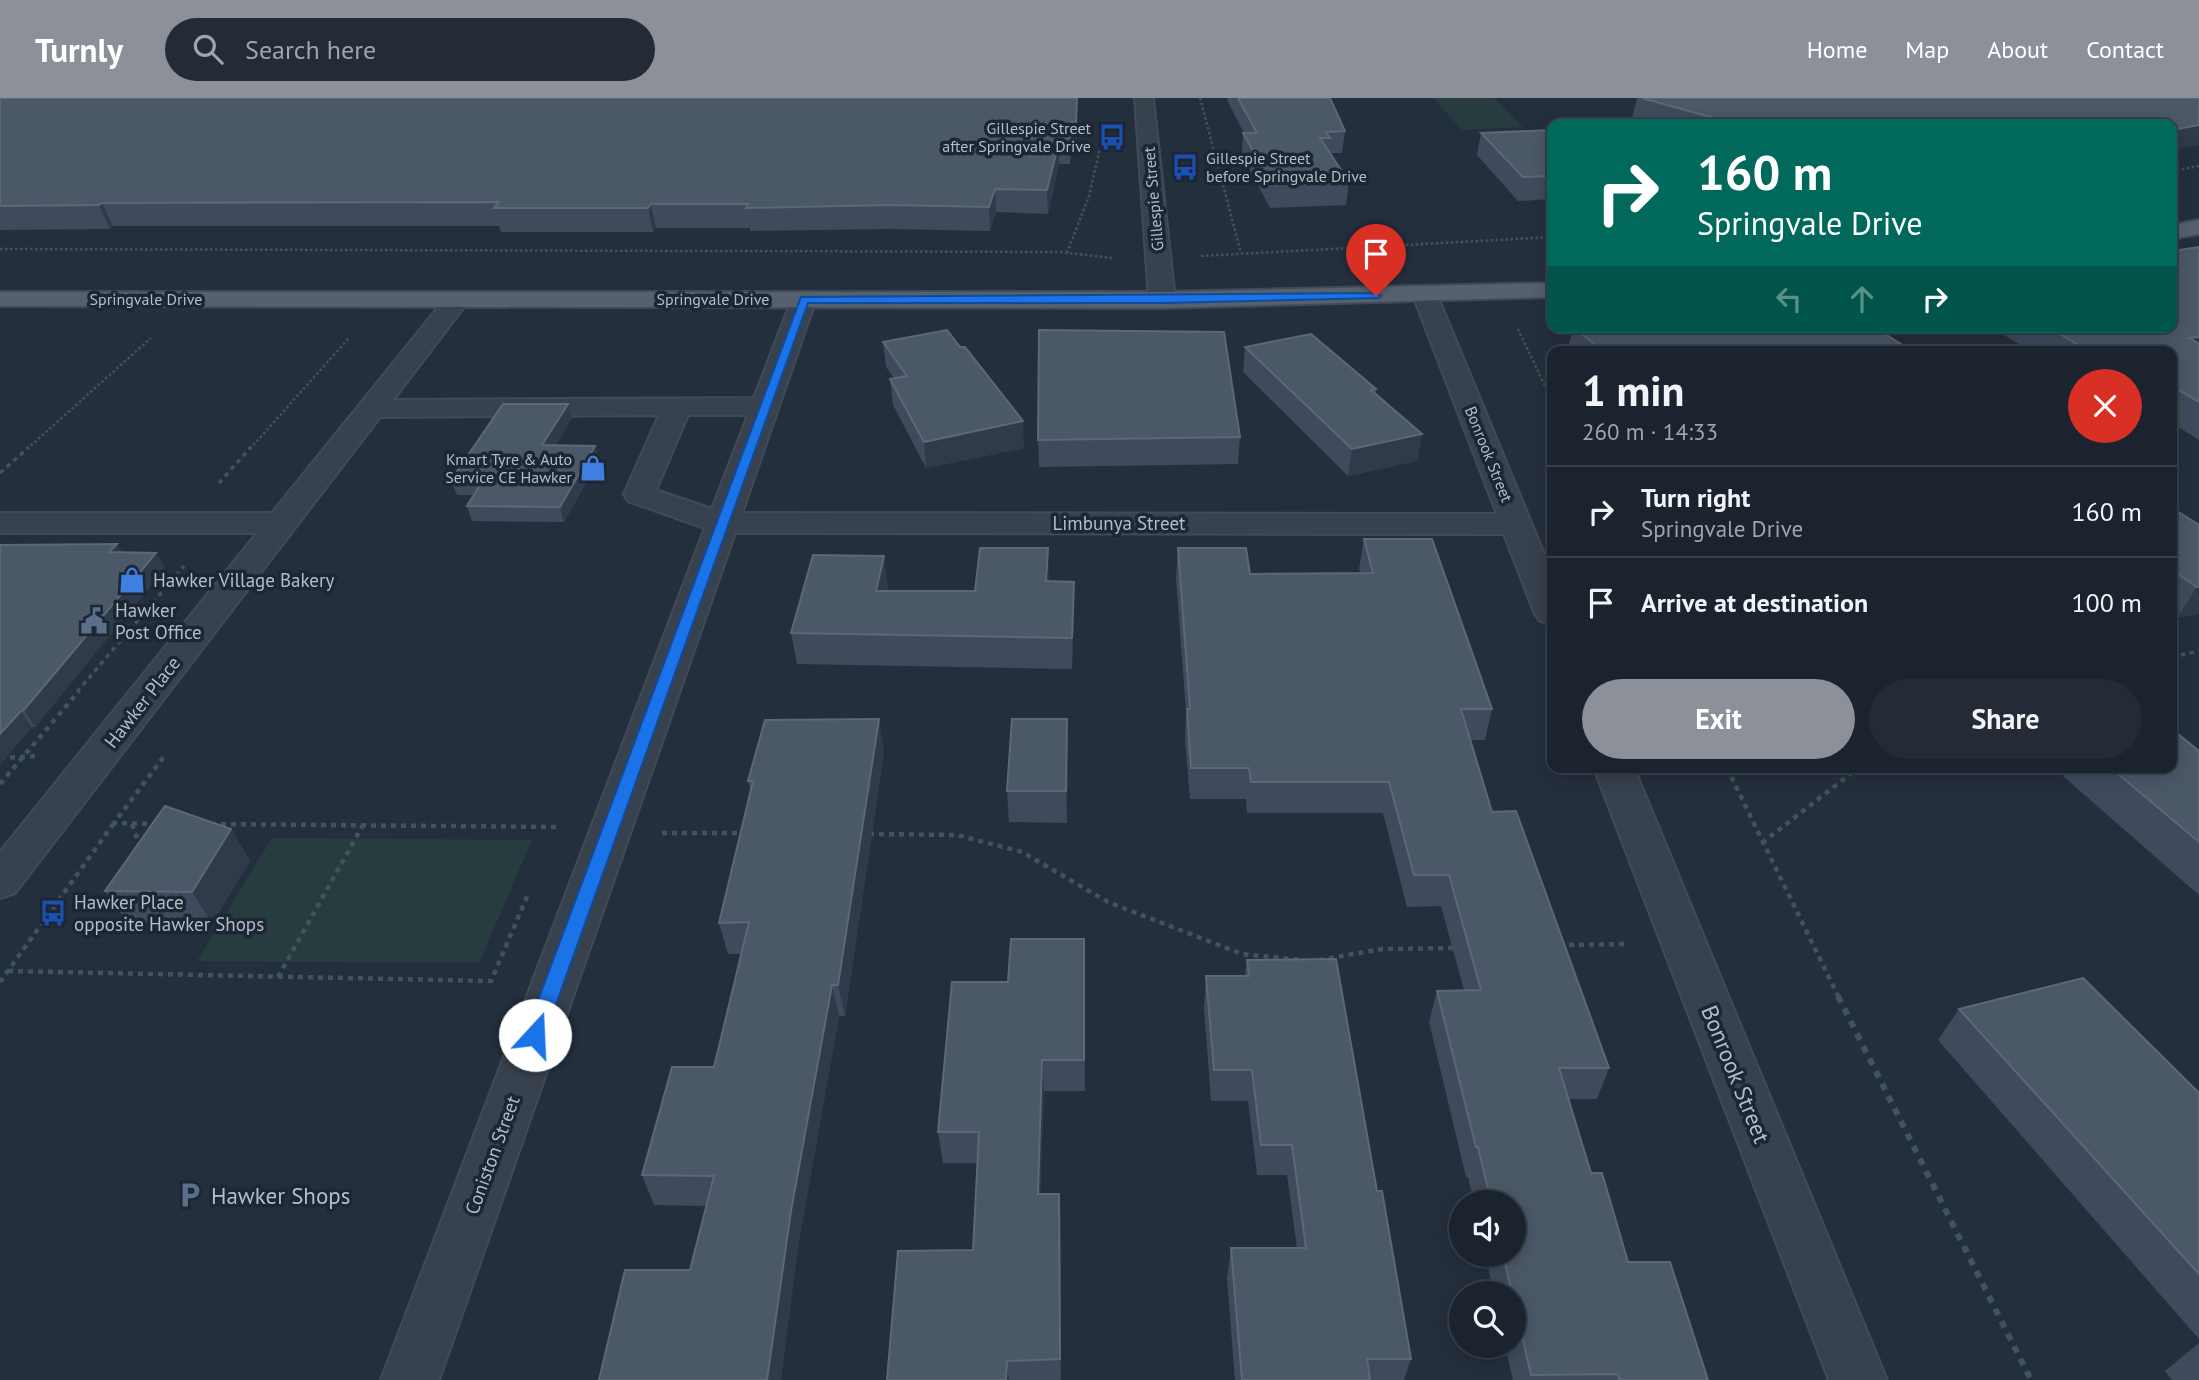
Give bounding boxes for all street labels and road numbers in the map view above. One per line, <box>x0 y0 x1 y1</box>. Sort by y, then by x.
street label: Gillespie Street <box>1138 146 1168 252</box>
street label: Springvale Drive <box>90 289 202 309</box>
street label: Springvale Drive <box>657 289 769 309</box>
street label: Bonrook Street <box>1461 403 1518 505</box>
street label: Limbunya Street <box>1052 511 1186 535</box>
street label: Hawker Place <box>99 651 185 753</box>
street label: Bonrook Street <box>1695 1001 1777 1147</box>
street label: Coniston Street <box>459 1092 525 1217</box>

